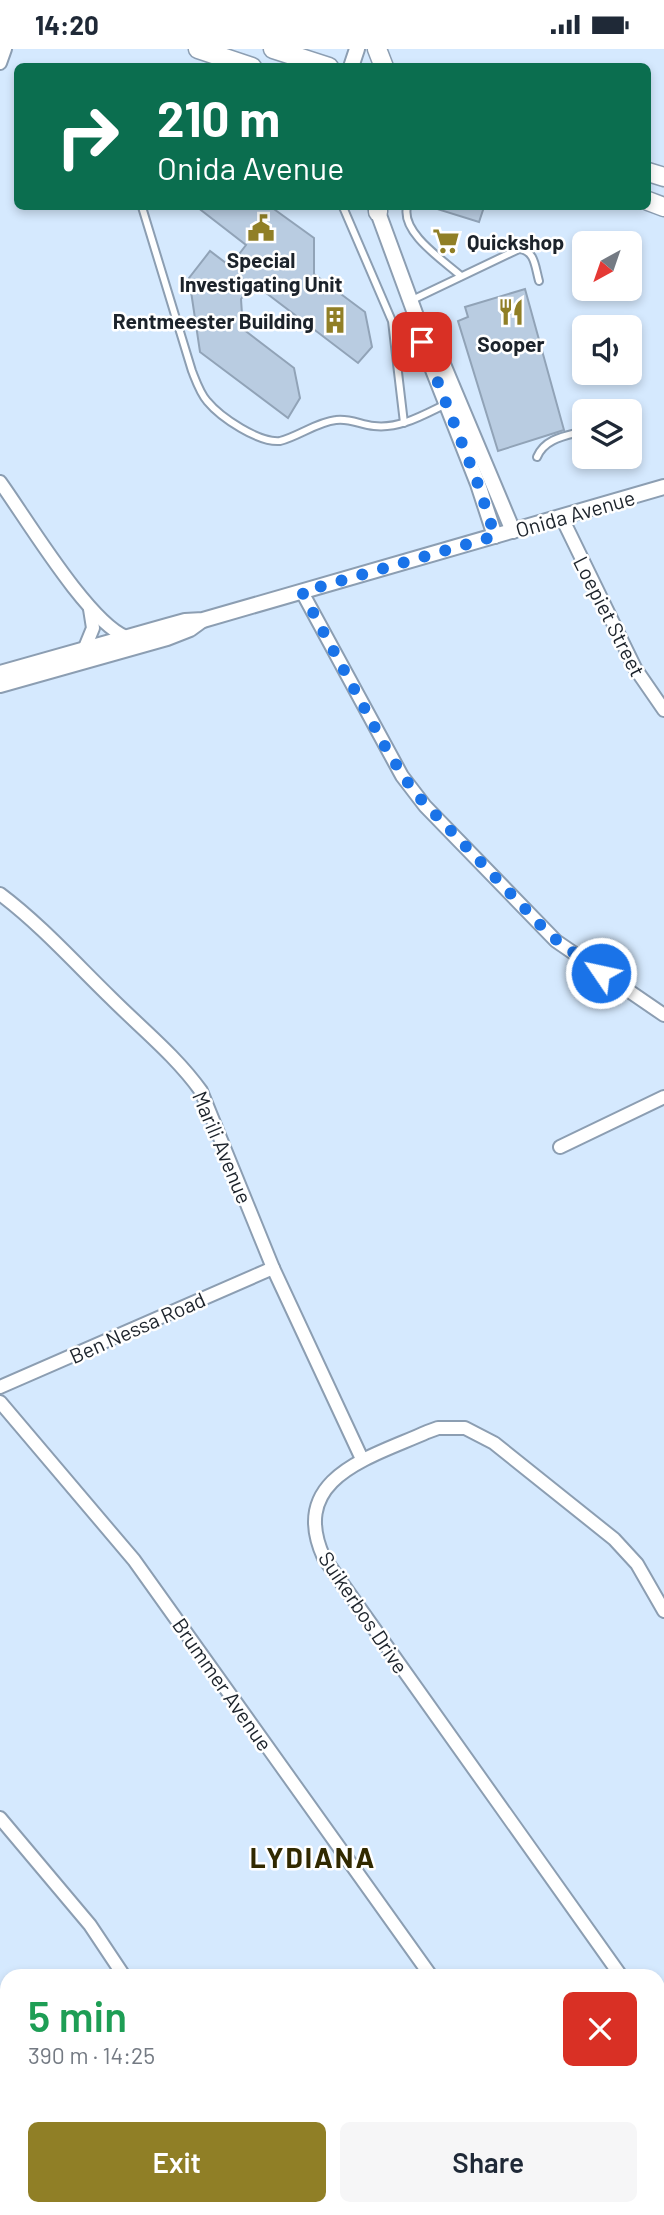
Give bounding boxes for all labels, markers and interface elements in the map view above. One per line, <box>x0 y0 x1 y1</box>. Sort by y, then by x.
text: 14:20 <box>35 9 99 40</box>
text: 210 m <box>157 88 280 147</box>
icon: right <box>42 91 133 182</box>
text: Onida Avenue <box>157 148 344 186</box>
public building icon: Special Investigating Unit <box>246 213 276 243</box>
supermarket icon: Quickshop <box>431 226 461 256</box>
place label: Quickshop <box>467 229 564 254</box>
north arrow <box>572 231 642 301</box>
map controls <box>572 231 642 469</box>
place label: Special Investigating Unit <box>179 247 343 296</box>
restaurant icon: Sooper <box>496 297 526 327</box>
building icon: Rentmeester Building <box>320 305 350 335</box>
place label: Rentmeester Building <box>113 308 314 333</box>
pin <box>392 312 452 372</box>
button: sound <box>572 315 642 385</box>
icon: arrive <box>403 323 441 361</box>
place label: Sooper <box>477 331 545 356</box>
button: layers <box>572 399 642 469</box>
street label: Onida Avenue <box>512 484 638 542</box>
street label: Loepiet Street <box>569 552 651 680</box>
position arrow <box>564 936 638 1010</box>
street label: Marili Avenue <box>188 1087 258 1207</box>
street label: Ben Nessa Road <box>65 1286 209 1368</box>
street label: Suikerbos Drive <box>314 1546 414 1678</box>
street label: Brummer Avenue <box>168 1613 278 1755</box>
district label: LYDIANA <box>250 1840 376 1874</box>
text: 5 min <box>28 1990 127 2040</box>
button: close <box>563 1992 637 2066</box>
text: 390 m · 14:25 <box>28 2041 155 2069</box>
button: Exit <box>28 2122 326 2202</box>
button: Share <box>340 2122 637 2202</box>

